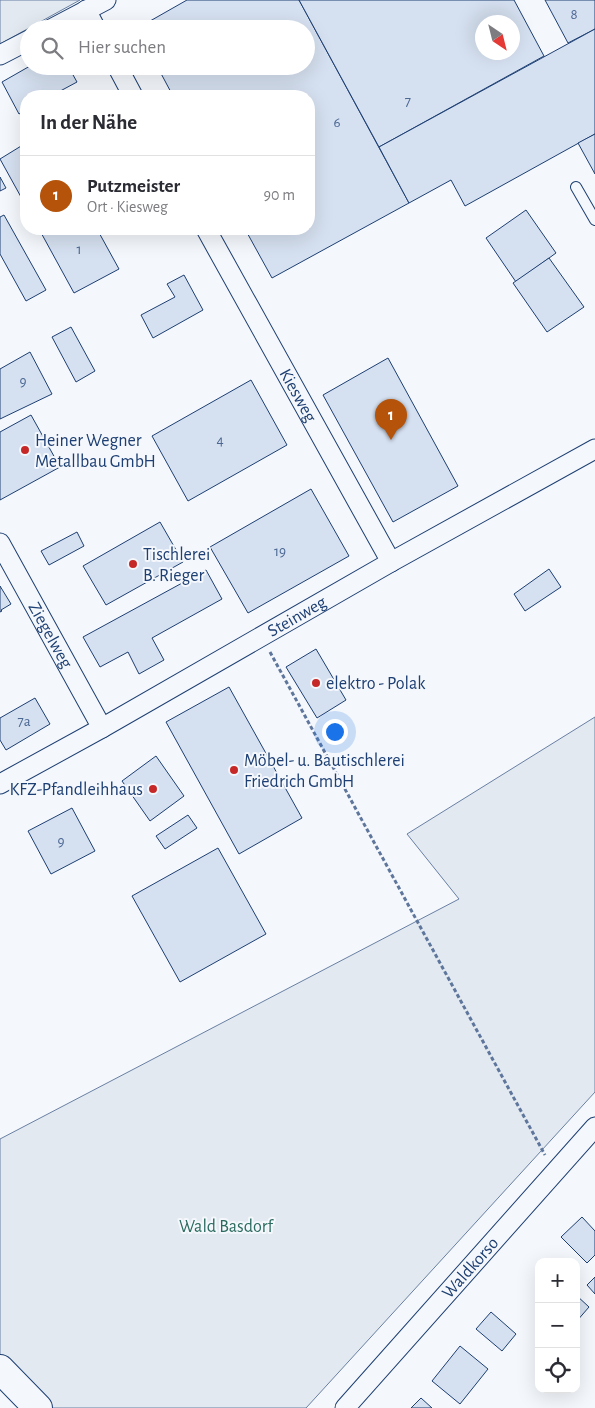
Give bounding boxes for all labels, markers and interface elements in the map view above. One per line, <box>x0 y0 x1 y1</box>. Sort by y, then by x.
house number: 8 <box>570 7 578 22</box>
north arrow <box>475 15 520 60</box>
search box <box>20 20 315 75</box>
icon: search <box>38 34 66 62</box>
text: Hier suchen <box>78 38 166 57</box>
house number: 7 <box>405 94 411 109</box>
text: In der Nähe <box>40 112 137 133</box>
house number: 6 <box>333 115 341 130</box>
text: Putzmeister <box>87 177 180 196</box>
text: 1 <box>53 187 59 203</box>
text: 90 m <box>264 187 295 203</box>
text: Ort · Kiesweg <box>87 199 168 215</box>
house number: 1 <box>76 242 82 257</box>
street label: Kiesweg <box>275 366 319 425</box>
house number: 9 <box>19 374 27 389</box>
pin: 1 <box>375 399 407 440</box>
place label: Heiner Wegner Metallbau GmbH <box>35 432 156 471</box>
house number: 4 <box>216 433 224 448</box>
marker: Heiner Wegner Metallbau GmbH <box>19 444 31 456</box>
house number: 19 <box>274 544 286 559</box>
place label: Tischlerei B. Rieger <box>143 546 210 585</box>
marker: Tischlerei B. Rieger <box>127 558 139 570</box>
street label: Steinweg <box>265 593 330 641</box>
street label: Ziegelweg <box>24 599 75 672</box>
place label: elektro - Polak <box>326 675 426 693</box>
marker: elektro - Polak <box>310 677 322 689</box>
house number: 7a <box>17 714 31 729</box>
your location <box>322 719 348 745</box>
place label: Möbel- u. Bautischlerei Friedrich GmbH <box>244 752 405 791</box>
marker: Möbel- u. Bautischlerei Friedrich GmbH <box>228 764 240 776</box>
place label: KFZ-Pfandleihhaus <box>9 781 143 799</box>
marker: KFZ-Pfandleihhaus <box>147 783 159 795</box>
house number: 9 <box>57 834 65 849</box>
park label: Wald Basdorf <box>179 1218 275 1236</box>
street label: Waldkorso <box>439 1234 503 1302</box>
map controls <box>535 1258 580 1393</box>
button: + <box>535 1258 580 1303</box>
button: − <box>535 1303 580 1348</box>
button: locate <box>535 1348 580 1393</box>

